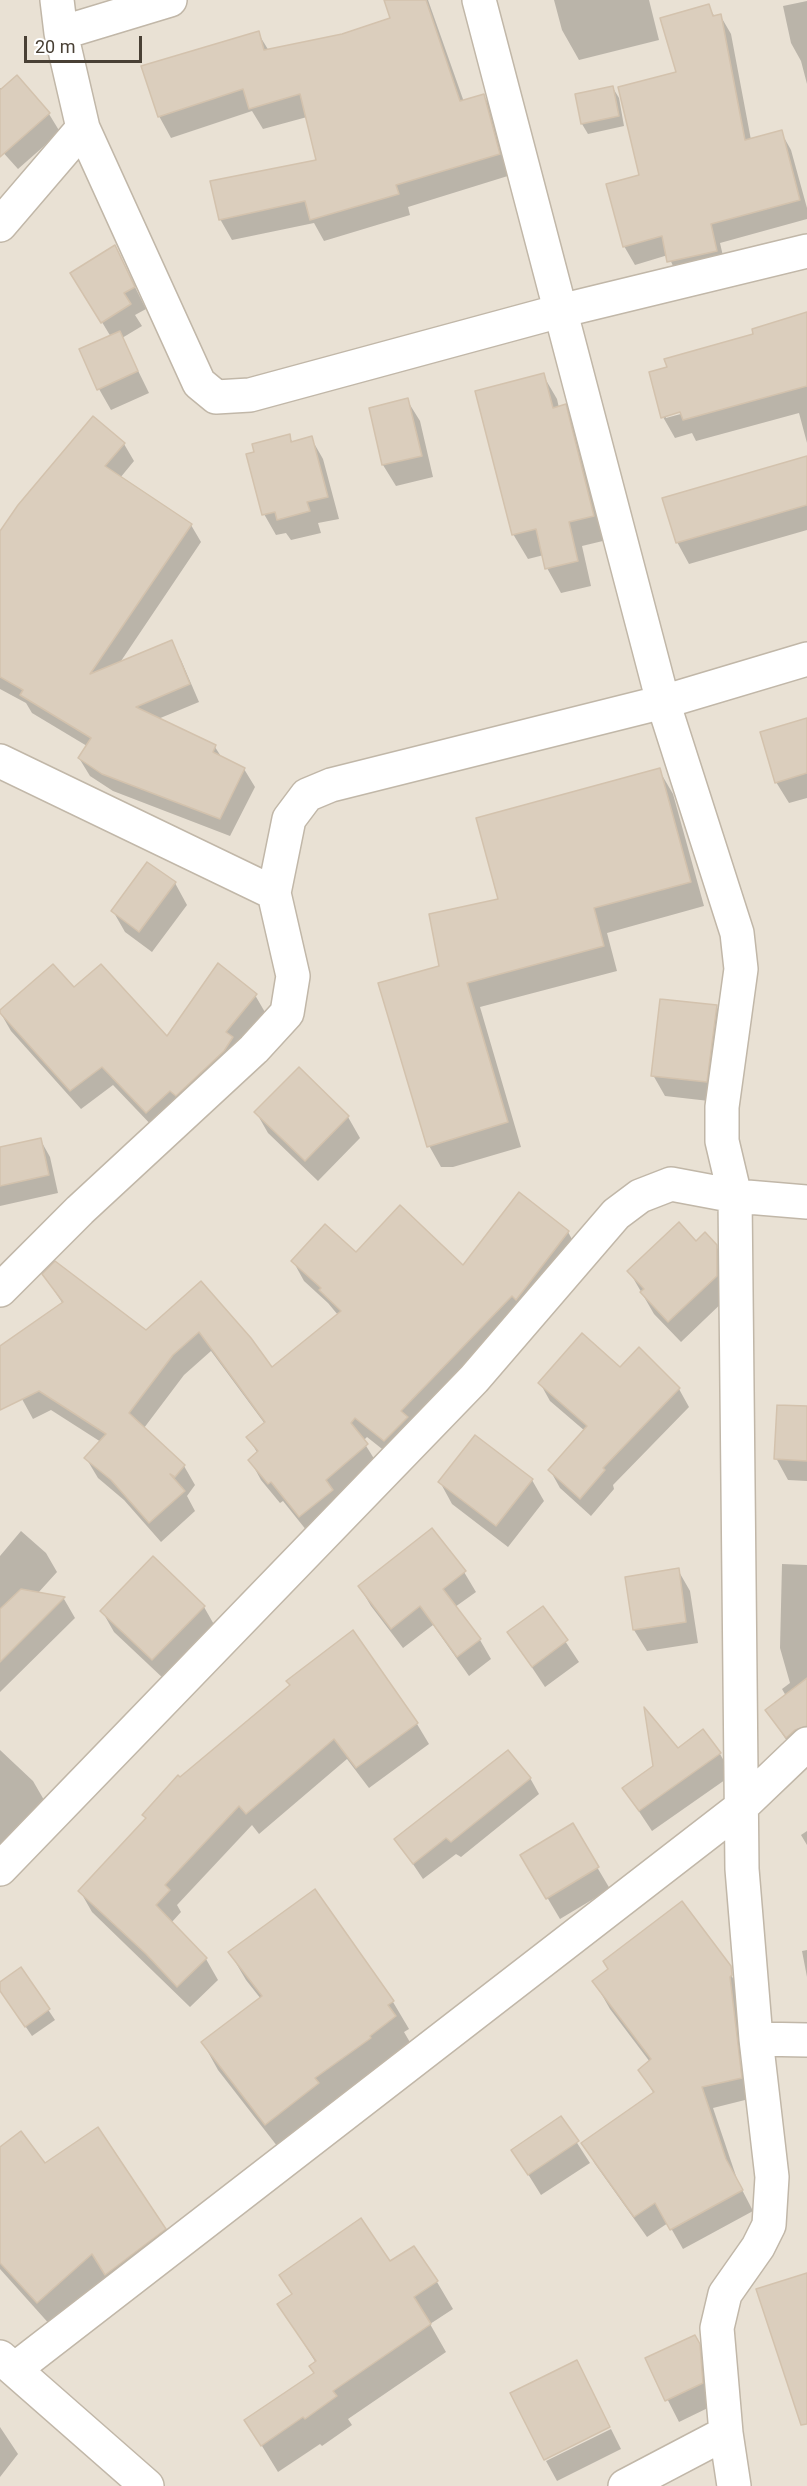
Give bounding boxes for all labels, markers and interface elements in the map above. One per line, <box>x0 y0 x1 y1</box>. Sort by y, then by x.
scale bar <box>27 24 146 62</box>
text: 20 m <box>35 36 75 57</box>

